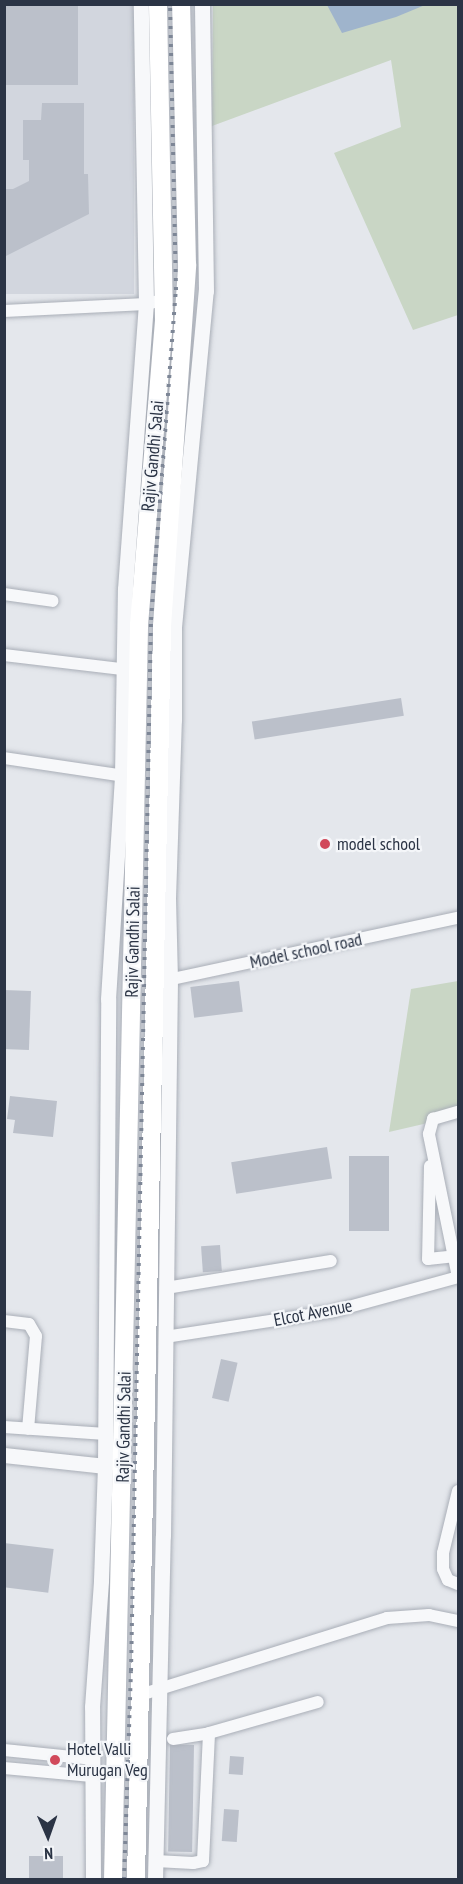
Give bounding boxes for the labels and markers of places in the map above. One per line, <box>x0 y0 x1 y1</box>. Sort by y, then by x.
place label: model school <box>337 833 420 855</box>
marker: model school <box>318 837 332 851</box>
place label: Hotel Valli Murugan Veg <box>67 1739 148 1782</box>
marker: Hotel Valli Murugan Veg <box>48 1753 62 1767</box>

